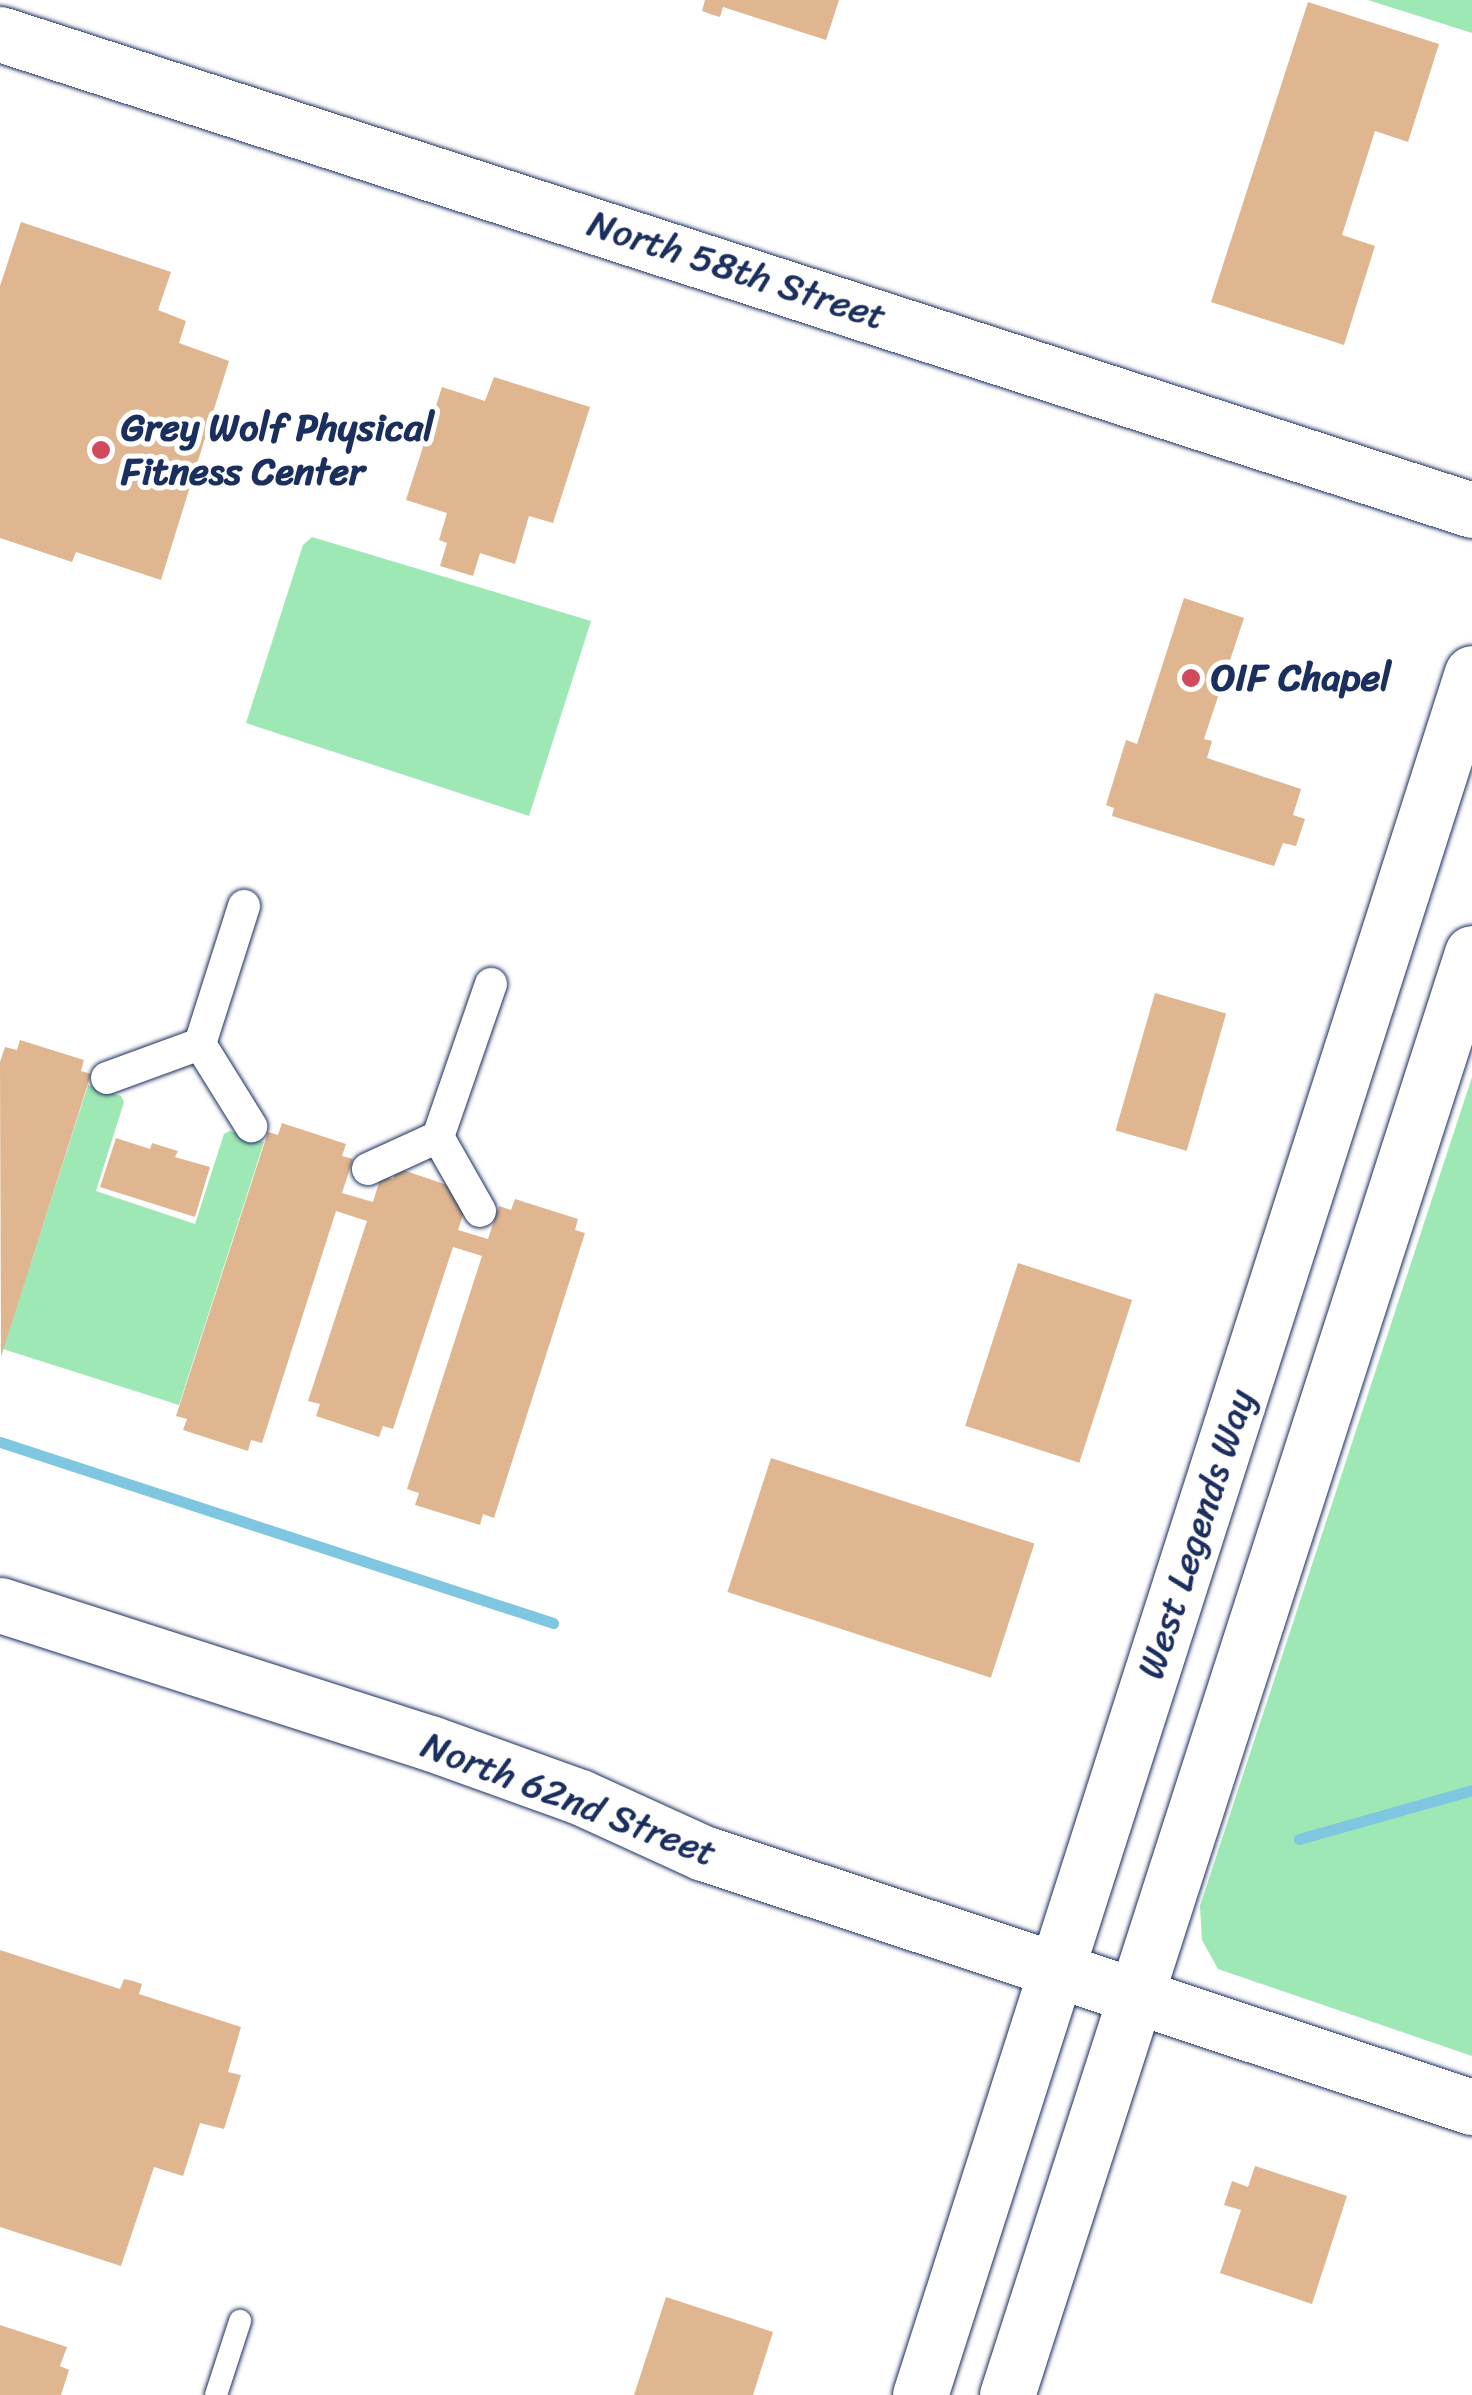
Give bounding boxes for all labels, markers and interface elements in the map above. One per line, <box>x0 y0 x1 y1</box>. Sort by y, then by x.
street label: North 58th Street <box>582 200 892 340</box>
place label: Grey Wolf Physical Fitness Center <box>121 405 433 494</box>
marker: Grey Wolf Physical Fitness Center <box>90 439 112 461</box>
place label: OIF Chapel <box>1211 655 1391 701</box>
marker: OIF Chapel <box>1180 667 1202 689</box>
street label: West Legends Way <box>1127 1382 1265 1686</box>
street label: North 62nd Street <box>415 1722 723 1876</box>

